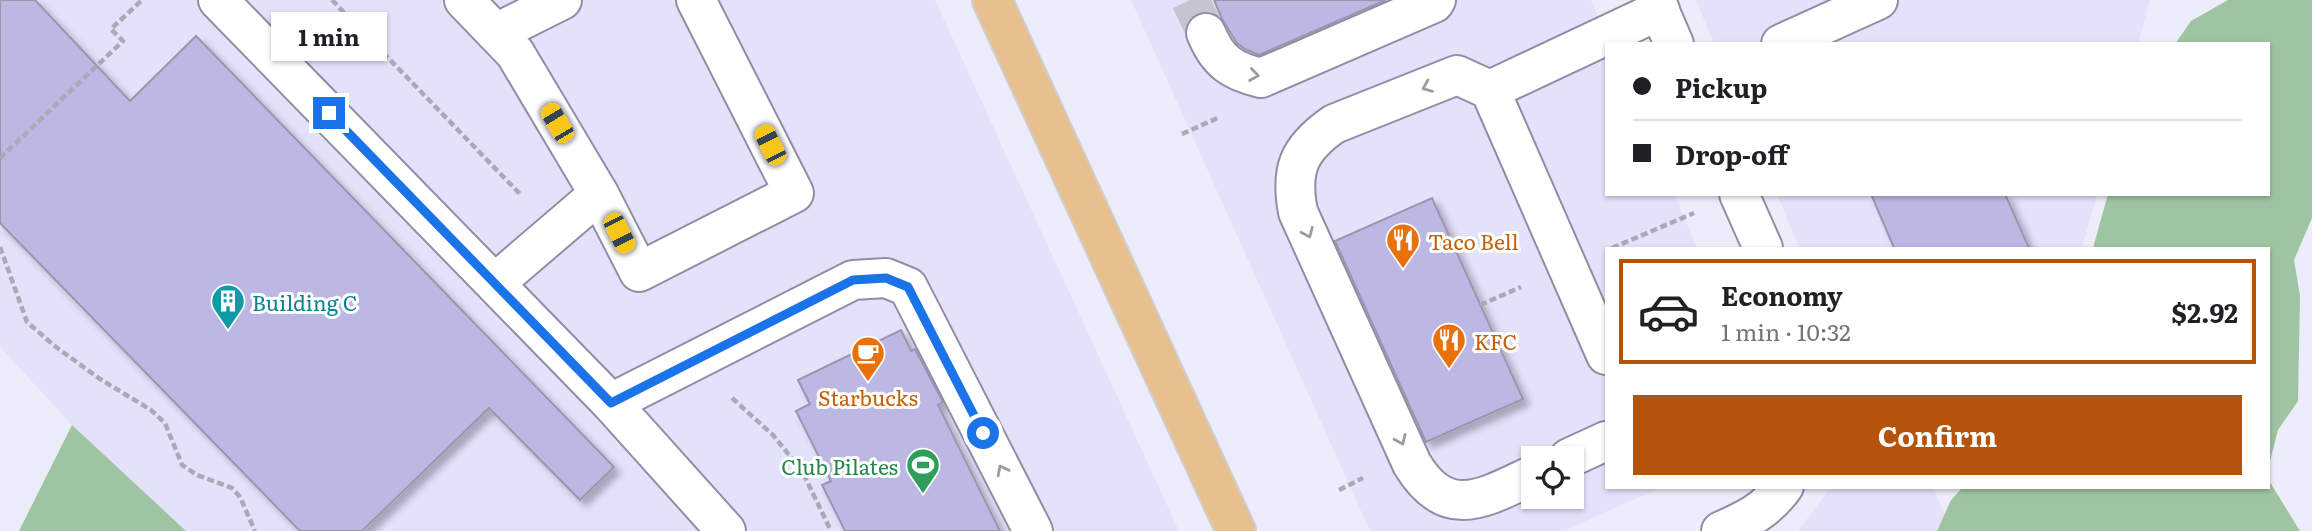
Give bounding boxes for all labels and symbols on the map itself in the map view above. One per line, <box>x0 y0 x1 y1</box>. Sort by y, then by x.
callout: 1 min <box>271 11 387 60</box>
one-way arrow <box>1248 67 1259 82</box>
one-way arrow <box>1422 78 1434 92</box>
route end <box>313 97 345 129</box>
car <box>538 100 577 146</box>
car <box>752 122 789 168</box>
car <box>601 210 638 256</box>
restaurant icon: Taco Bell <box>1384 221 1422 270</box>
place label: Taco Bell <box>1428 225 1519 256</box>
one-way arrow <box>1299 226 1313 238</box>
building icon: Building C <box>209 282 247 331</box>
place label: Building C <box>252 286 357 317</box>
restaurant icon: KFC <box>1430 321 1468 370</box>
place label: KFC <box>1474 325 1517 356</box>
cafe icon: Starbucks <box>849 334 887 383</box>
place label: Starbucks <box>818 381 918 412</box>
route start <box>967 417 999 449</box>
one-way arrow <box>1393 433 1407 446</box>
sports icon: Club Pilates <box>904 446 942 495</box>
place label: Club Pilates <box>781 450 898 481</box>
one-way arrow <box>997 465 1010 477</box>

